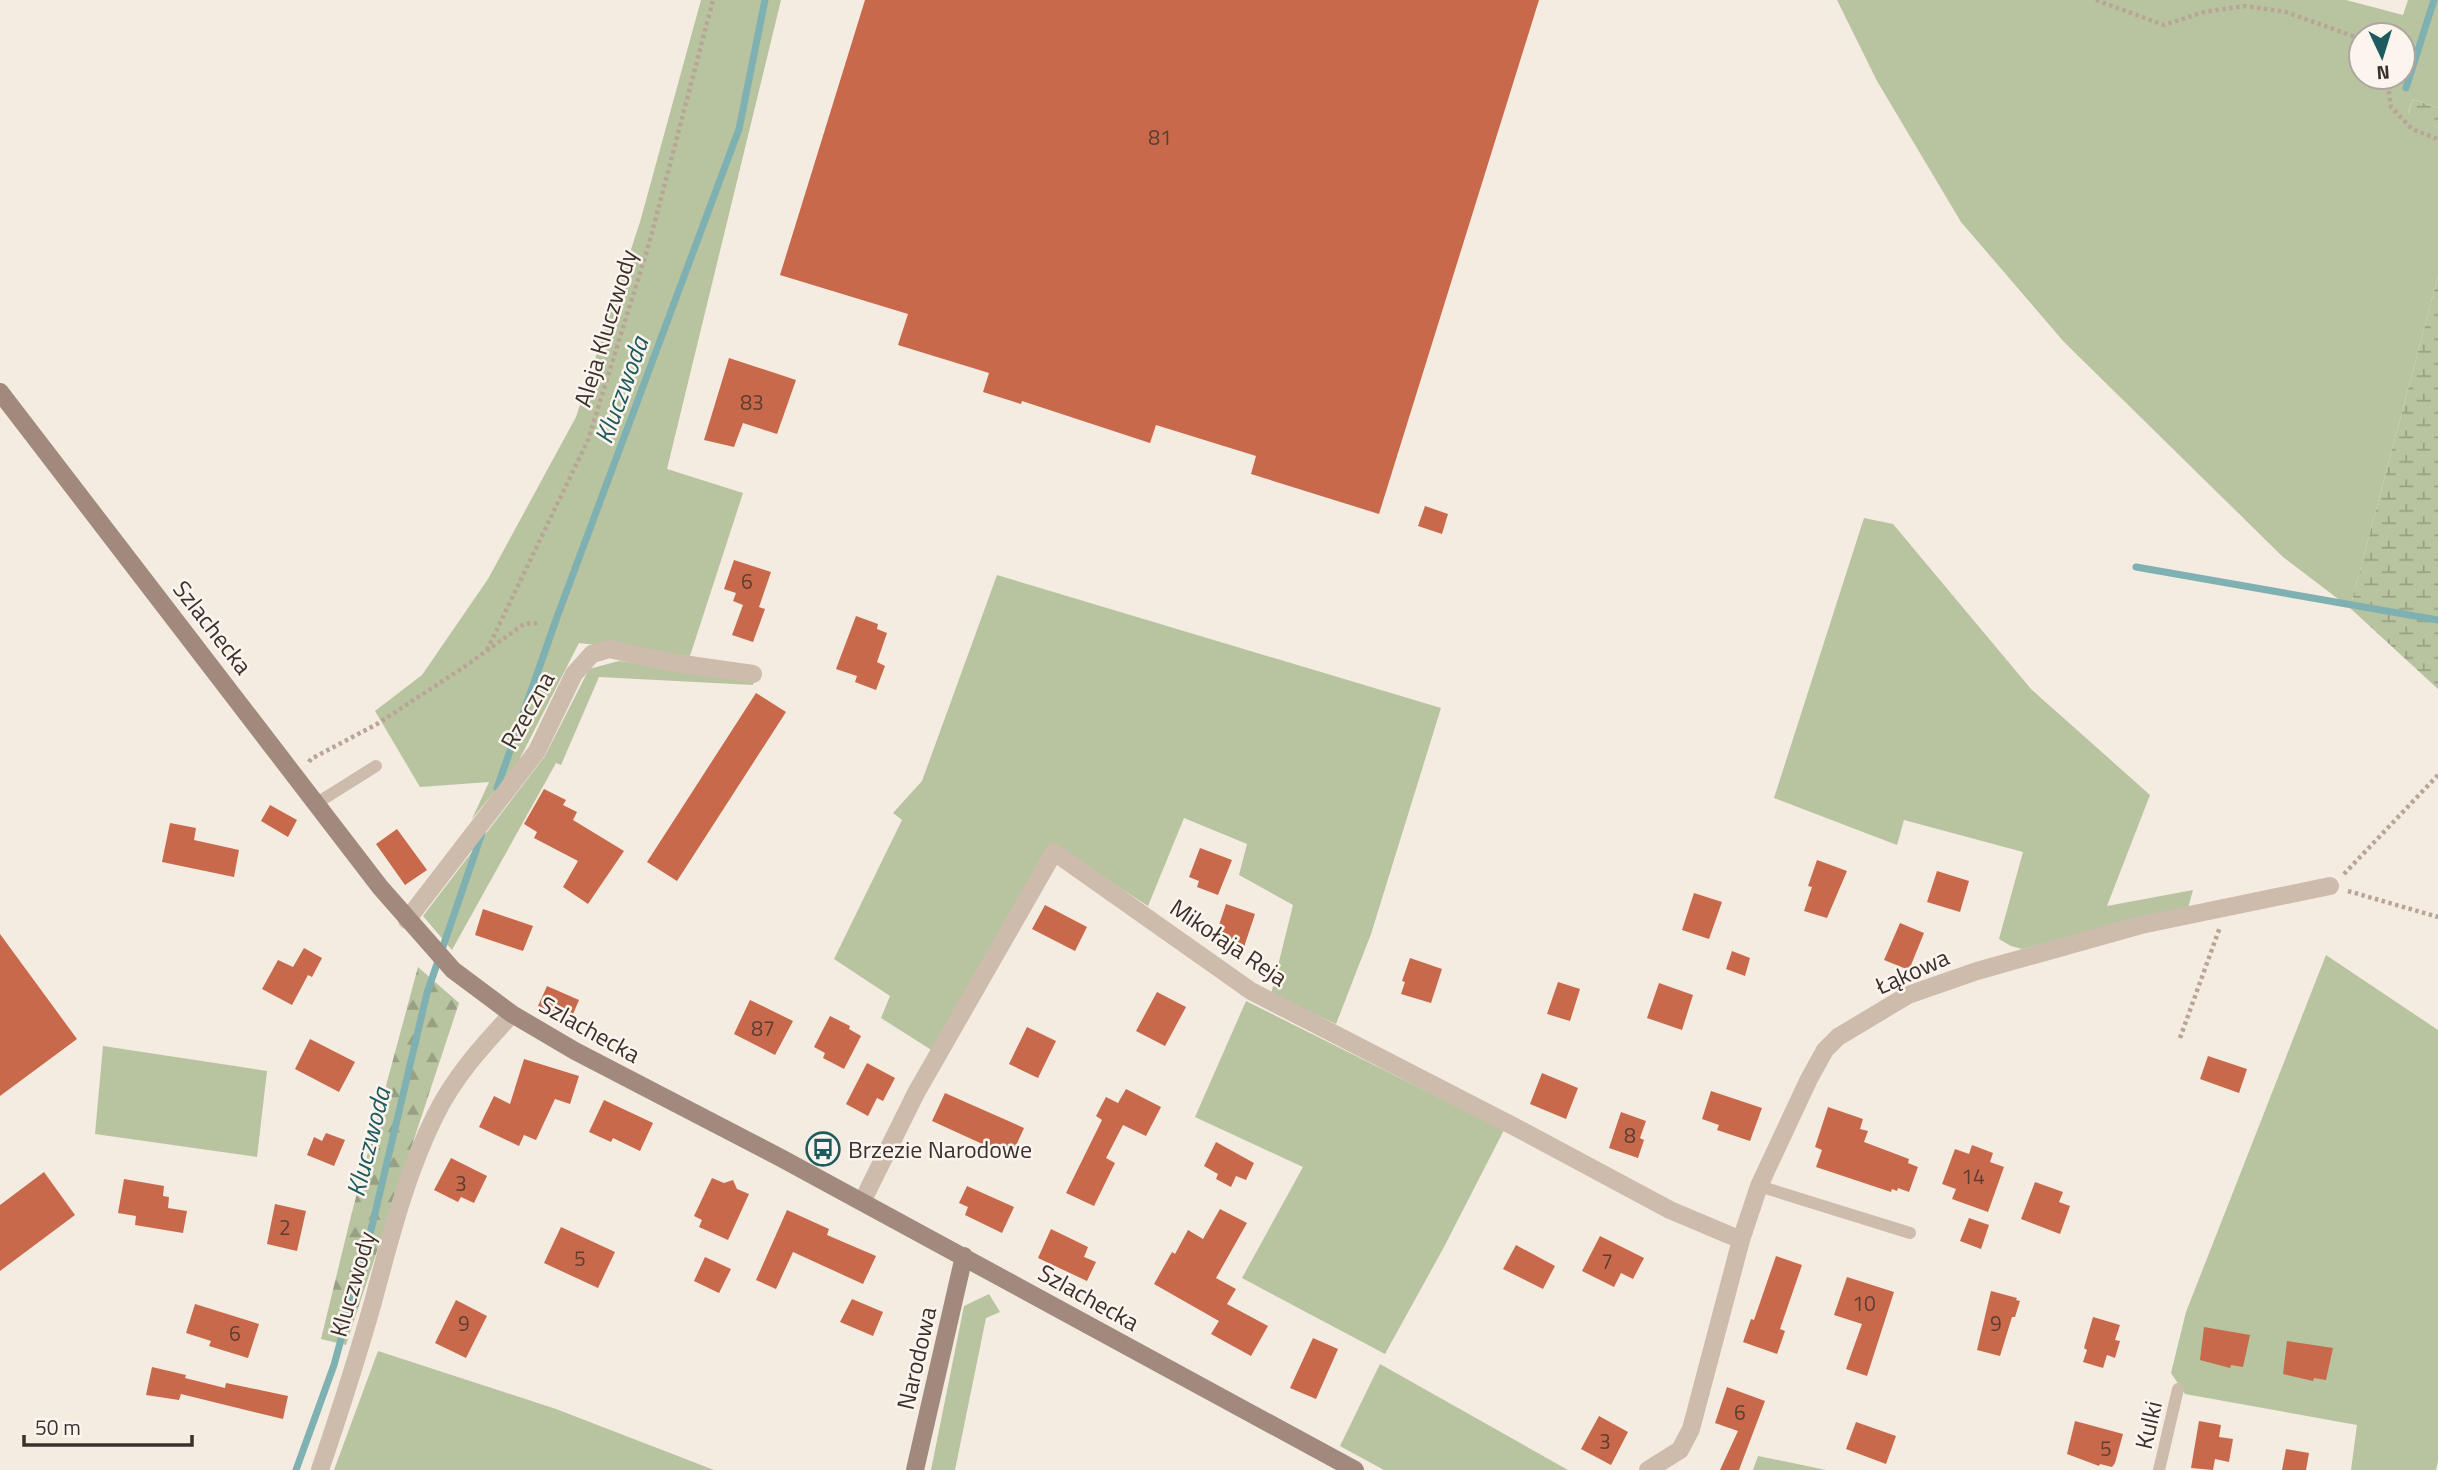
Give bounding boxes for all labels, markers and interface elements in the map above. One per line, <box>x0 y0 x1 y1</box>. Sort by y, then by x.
north arrow <box>2347 21 2417 91</box>
text: N <box>2376 59 2391 88</box>
house number: 81 <box>1148 121 1172 153</box>
street label: Aleja Kluczwody <box>564 244 646 411</box>
water label: Kluczwoda <box>584 329 659 449</box>
house number: 83 <box>740 386 764 418</box>
house number: 6 <box>741 565 753 597</box>
street label: Szlachecka <box>165 572 261 682</box>
street label: Rzeczna <box>491 665 563 755</box>
street label: Mikołaja Reja <box>1163 889 1295 995</box>
street label: Łąkowa <box>1868 939 1955 1004</box>
street label: Szlachecka <box>533 986 647 1072</box>
house number: 87 <box>751 1012 775 1044</box>
water label: Kluczwoda <box>336 1081 401 1201</box>
house number: 8 <box>1624 1119 1636 1151</box>
bus stop icon: Brzezie Narodowe <box>804 1130 842 1168</box>
place label: Brzezie Narodowe <box>848 1131 1032 1167</box>
house number: 14 <box>1961 1160 1985 1192</box>
house number: 3 <box>455 1167 467 1199</box>
house number: 2 <box>279 1211 291 1243</box>
street label: Kluczwody <box>320 1227 384 1341</box>
house number: 5 <box>574 1242 586 1274</box>
house number: 7 <box>1601 1245 1613 1277</box>
street label: Szlachecka <box>1032 1254 1146 1340</box>
house number: 10 <box>1852 1287 1876 1319</box>
street label: Narodowa <box>887 1303 945 1413</box>
house number: 9 <box>458 1307 470 1339</box>
house number: 9 <box>1990 1307 2002 1339</box>
house number: 6 <box>229 1317 241 1349</box>
house number: 6 <box>1734 1396 1746 1428</box>
street label: Kulki <box>2125 1397 2171 1453</box>
scale bar <box>24 1404 192 1448</box>
text: 50 m <box>35 1411 81 1443</box>
house number: 3 <box>1599 1425 1611 1457</box>
house number: 5 <box>2100 1432 2112 1464</box>

